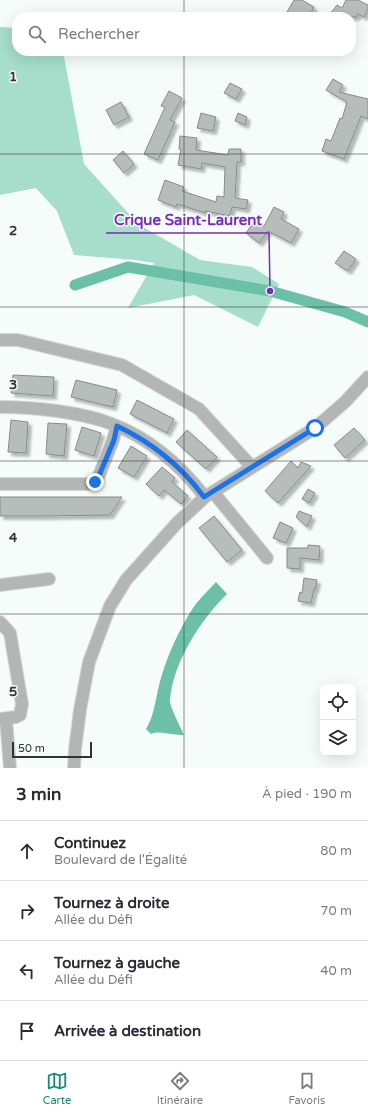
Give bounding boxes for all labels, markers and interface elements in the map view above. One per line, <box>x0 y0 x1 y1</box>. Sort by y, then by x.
search box <box>12 12 356 56</box>
icon: search <box>26 23 48 45</box>
text: Rechercher <box>58 25 140 43</box>
text: 1 <box>9 69 17 85</box>
callout: Crique Saint-Laurent <box>106 206 269 233</box>
text: Crique Saint-Laurent <box>114 211 262 230</box>
text: 2 <box>9 223 17 239</box>
text: 3 <box>9 377 17 393</box>
route start <box>306 419 324 437</box>
route end <box>86 473 104 491</box>
text: 4 <box>9 530 18 546</box>
text: 5 <box>9 684 17 700</box>
map controls <box>320 684 356 756</box>
button: locate <box>320 684 356 720</box>
button: layers <box>320 720 356 756</box>
scale bar <box>12 740 92 759</box>
text: 50 m <box>18 742 45 755</box>
text: 3 min <box>16 784 61 805</box>
text: À pied · 190 m <box>262 786 352 802</box>
text: Continuez <box>54 834 126 852</box>
icon: ahead <box>16 840 38 862</box>
text: 80 m <box>320 843 352 859</box>
text: Boulevard de l'Égalité <box>54 852 187 868</box>
text: Tournez à droite <box>54 894 169 912</box>
icon: right <box>16 900 38 922</box>
text: 70 m <box>320 903 352 919</box>
text: Allée du Défi <box>54 912 133 928</box>
text: Tournez à gauche <box>54 954 180 972</box>
icon: left <box>16 960 38 982</box>
text: 40 m <box>320 963 352 979</box>
text: Allée du Défi <box>54 972 133 988</box>
icon: arrive <box>16 1020 38 1042</box>
text: Arrivée à destination <box>54 1022 201 1040</box>
tab: Carte <box>43 1070 71 1107</box>
tab: Itinéraire <box>157 1070 203 1107</box>
tab: Favoris <box>289 1070 325 1107</box>

